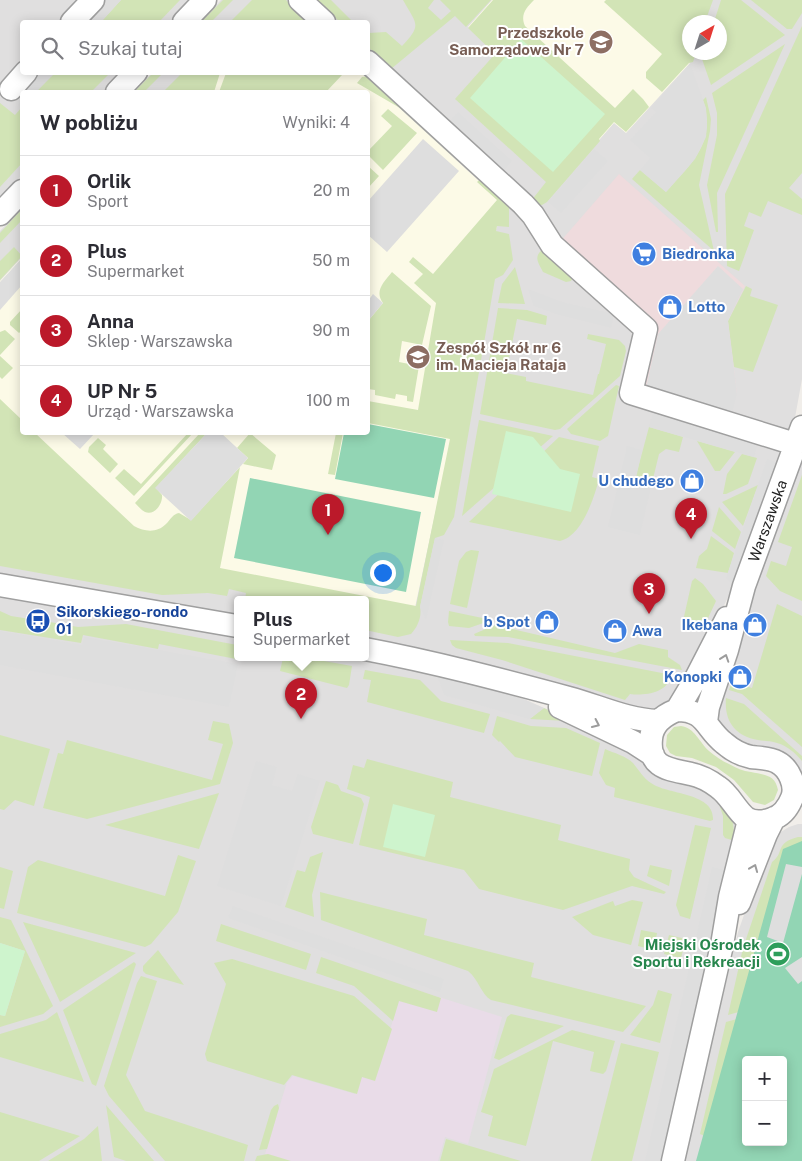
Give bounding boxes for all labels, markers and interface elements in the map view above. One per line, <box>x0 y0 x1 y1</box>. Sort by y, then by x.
north arrow <box>682 15 727 60</box>
search box <box>20 20 370 75</box>
place label: Przedszkole Samorządowe Nr 7 <box>449 24 584 58</box>
school or university icon: Przedszkole Samorządowe Nr 7 <box>588 29 614 55</box>
icon: search <box>38 34 66 62</box>
text: Szukaj tutaj <box>78 37 183 59</box>
text: W pobliżu <box>40 110 138 135</box>
text: Wyniki: 4 <box>282 113 350 132</box>
text: Orlik <box>87 170 131 192</box>
text: 1 <box>53 181 59 200</box>
text: 20 m <box>313 181 350 200</box>
text: Sport <box>87 192 129 211</box>
text: Plus <box>87 240 127 262</box>
supermarket icon: Biedronka <box>631 241 657 267</box>
place label: Biedronka <box>662 245 735 262</box>
text: 2 <box>51 251 61 270</box>
text: 50 m <box>312 251 350 270</box>
text: Supermarket <box>87 262 184 281</box>
shop icon: Lotto <box>657 294 683 320</box>
place label: Lotto <box>688 298 726 315</box>
text: Anna <box>87 310 134 332</box>
text: 3 <box>51 321 61 340</box>
text: 90 m <box>313 321 350 340</box>
text: Sklep · Warszawska <box>87 332 233 351</box>
place label: Zespół Szkół nr 6 im. Macieja Rataja <box>436 339 566 373</box>
school or university icon: Zespół Szkół nr 6 im. Macieja Rataja <box>405 344 431 370</box>
text: UP Nr 5 <box>87 380 157 402</box>
text: 4 <box>51 391 61 410</box>
text: 100 m <box>306 391 350 410</box>
text: Urząd · Warszawska <box>87 402 234 421</box>
shop icon: U chudego <box>679 468 705 494</box>
place label: U chudego <box>598 472 674 489</box>
street label: Warszawska <box>745 477 790 564</box>
pin: 1 <box>312 494 344 535</box>
pin: 4 <box>675 498 707 539</box>
your location <box>370 560 396 586</box>
pin: 3 <box>633 573 665 614</box>
popup <box>234 596 369 661</box>
place label: Sikorskiego-rondo 01 <box>56 603 188 637</box>
bus stop icon: Sikorskiego-rondo 01 <box>25 608 51 634</box>
text: Plus <box>253 608 293 630</box>
shop icon: b Spot <box>534 609 560 635</box>
shop icon: Ikebana <box>742 612 768 638</box>
place label: b Spot <box>483 613 530 630</box>
place label: Ikebana <box>682 616 738 633</box>
shop icon: Awa <box>602 618 628 644</box>
place label: Awa <box>632 622 662 639</box>
text: Supermarket <box>253 630 350 649</box>
one-way arrow <box>719 654 729 663</box>
shop icon: Konopki <box>727 664 753 690</box>
place label: Konopki <box>664 668 722 685</box>
pin: 2 <box>285 678 317 719</box>
one-way arrow <box>591 718 600 729</box>
one-way arrow <box>748 864 758 873</box>
place label: Miejski Ośrodek Sportu i Rekreacji <box>633 936 760 970</box>
sports icon: Miejski Ośrodek Sportu i Rekreacji <box>765 941 791 967</box>
map controls <box>742 1056 787 1146</box>
button: + <box>742 1056 787 1101</box>
button: − <box>742 1101 787 1146</box>

